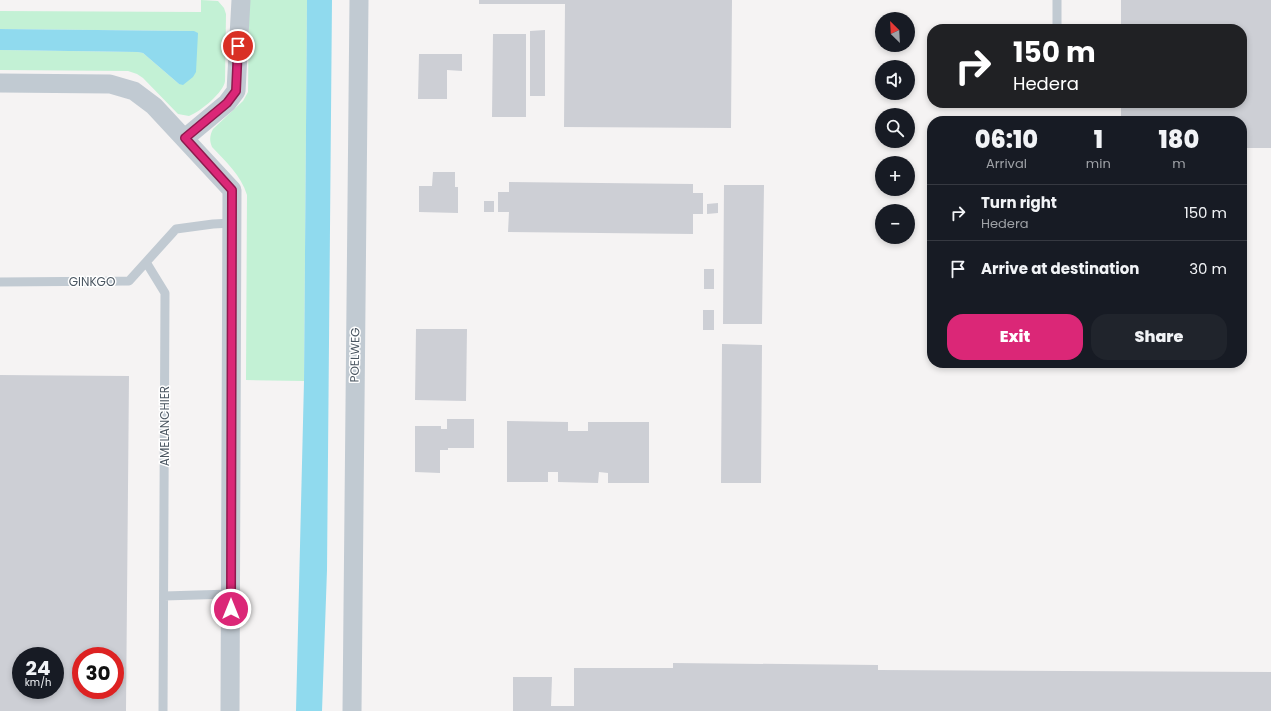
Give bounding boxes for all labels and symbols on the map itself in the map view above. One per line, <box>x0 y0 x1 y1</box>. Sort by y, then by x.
north arrow <box>875 12 915 52</box>
pin <box>221 29 255 63</box>
street label: GINKGO <box>69 273 115 290</box>
street label: POELWEG <box>346 327 363 383</box>
street label: AMELANCHIER <box>156 386 173 466</box>
position arrow <box>210 588 252 630</box>
speed limit sign: 30 <box>72 647 124 699</box>

